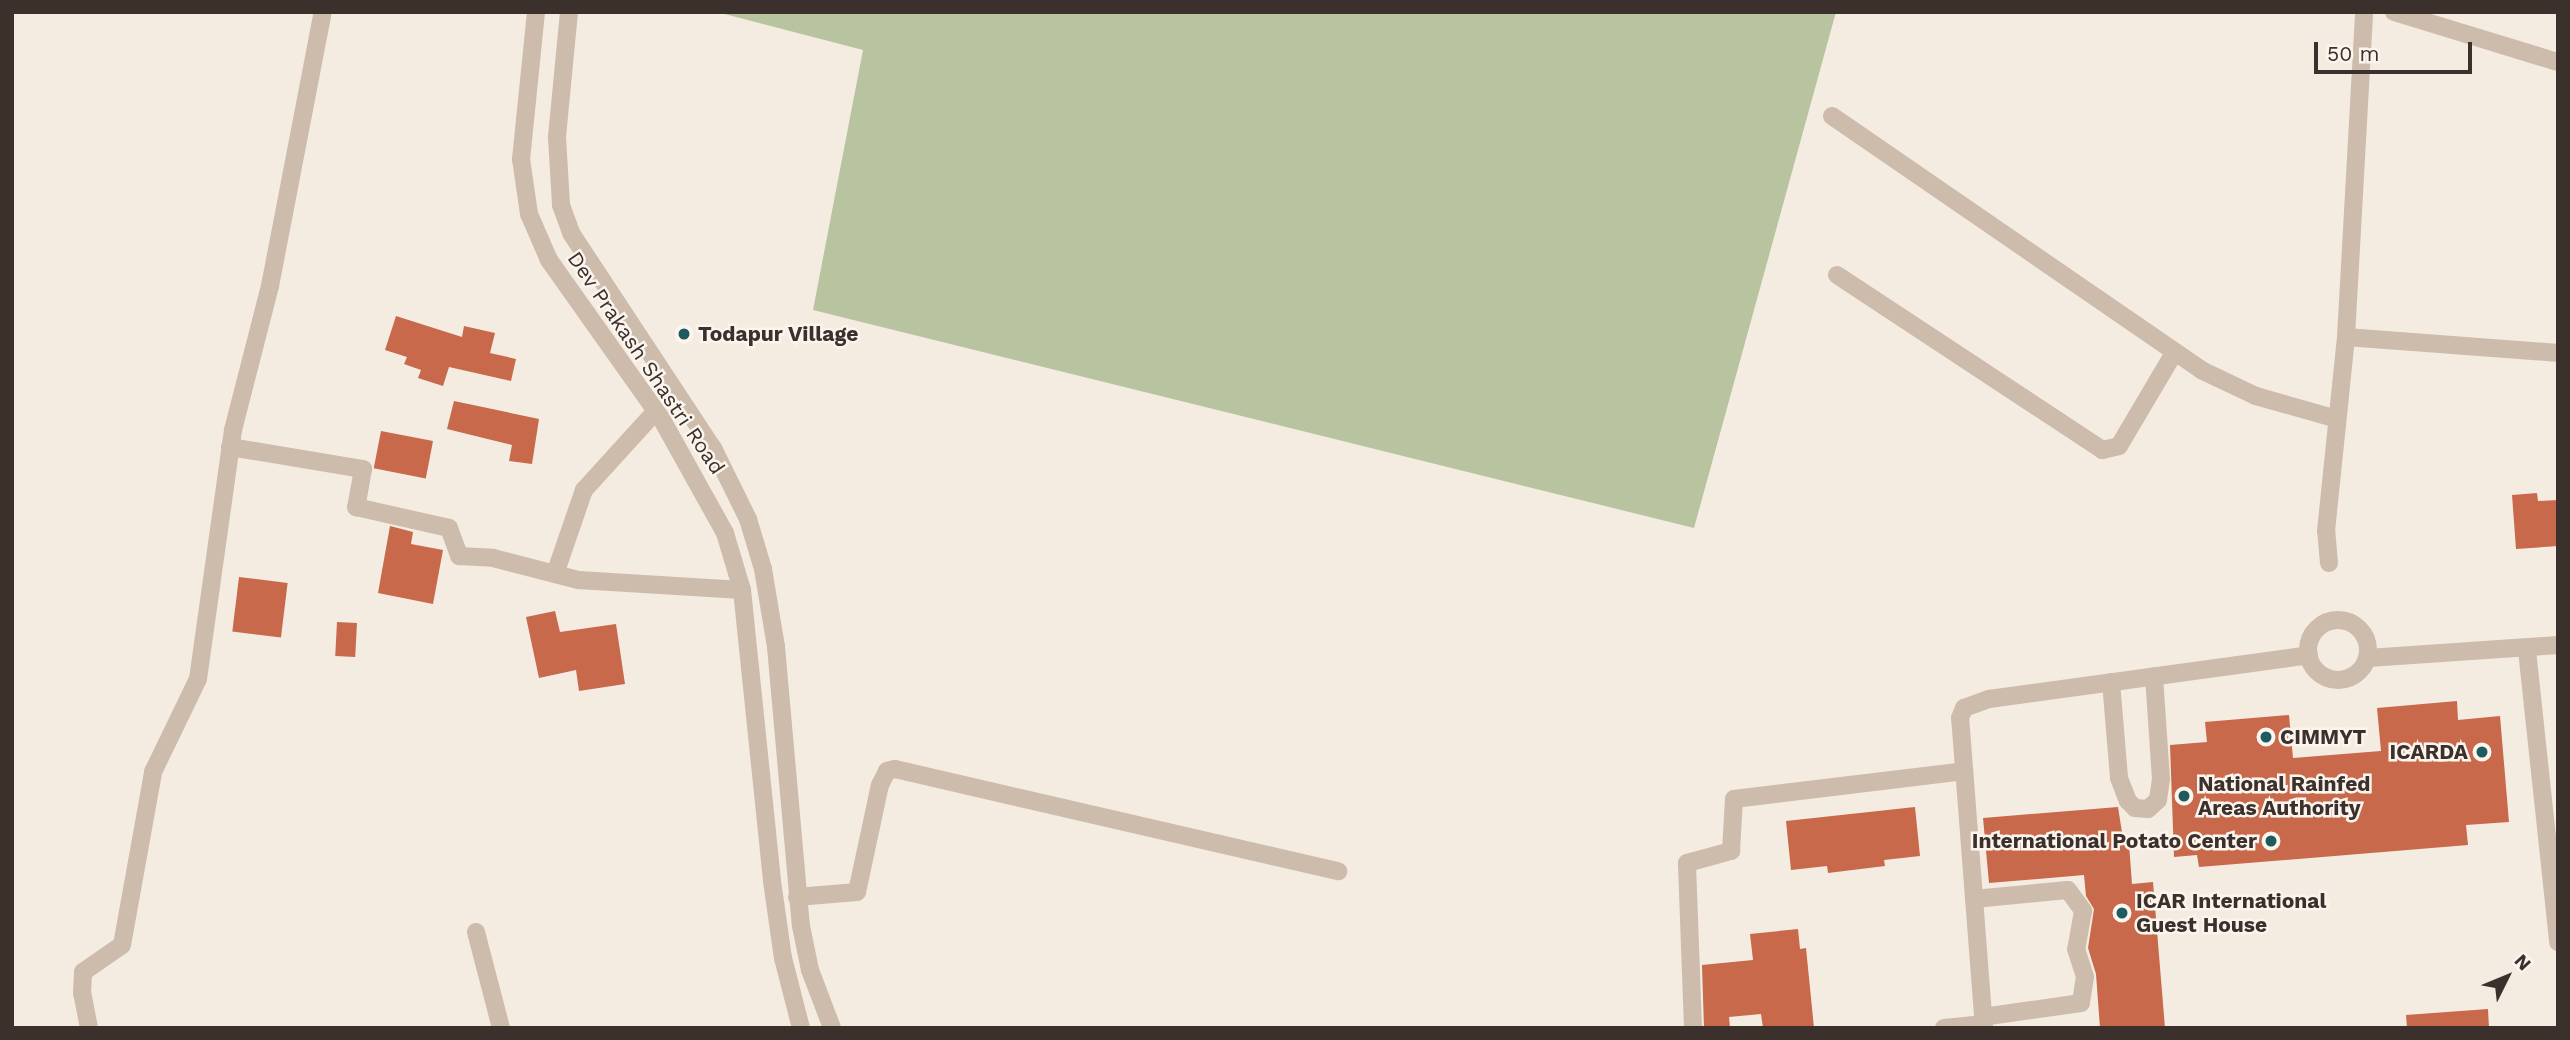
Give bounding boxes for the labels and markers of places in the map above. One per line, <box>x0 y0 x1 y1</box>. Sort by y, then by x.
place label: Todapur Village <box>698 321 859 347</box>
marker: Todapur Village <box>676 326 692 342</box>
place label: CIMMYT <box>2280 724 2366 750</box>
marker: CIMMYT <box>2258 729 2274 745</box>
place label: ICARDA <box>2390 739 2468 765</box>
marker: ICARDA <box>2474 744 2490 760</box>
place label: National Rainfed Areas Authority <box>2198 771 2371 821</box>
marker: National Rainfed Areas Authority <box>2176 788 2192 804</box>
place label: International Potato Center <box>1972 828 2257 854</box>
marker: International Potato Center <box>2263 833 2279 849</box>
place label: ICAR International Guest House <box>2136 888 2326 938</box>
marker: ICAR International Guest House <box>2114 905 2130 921</box>

